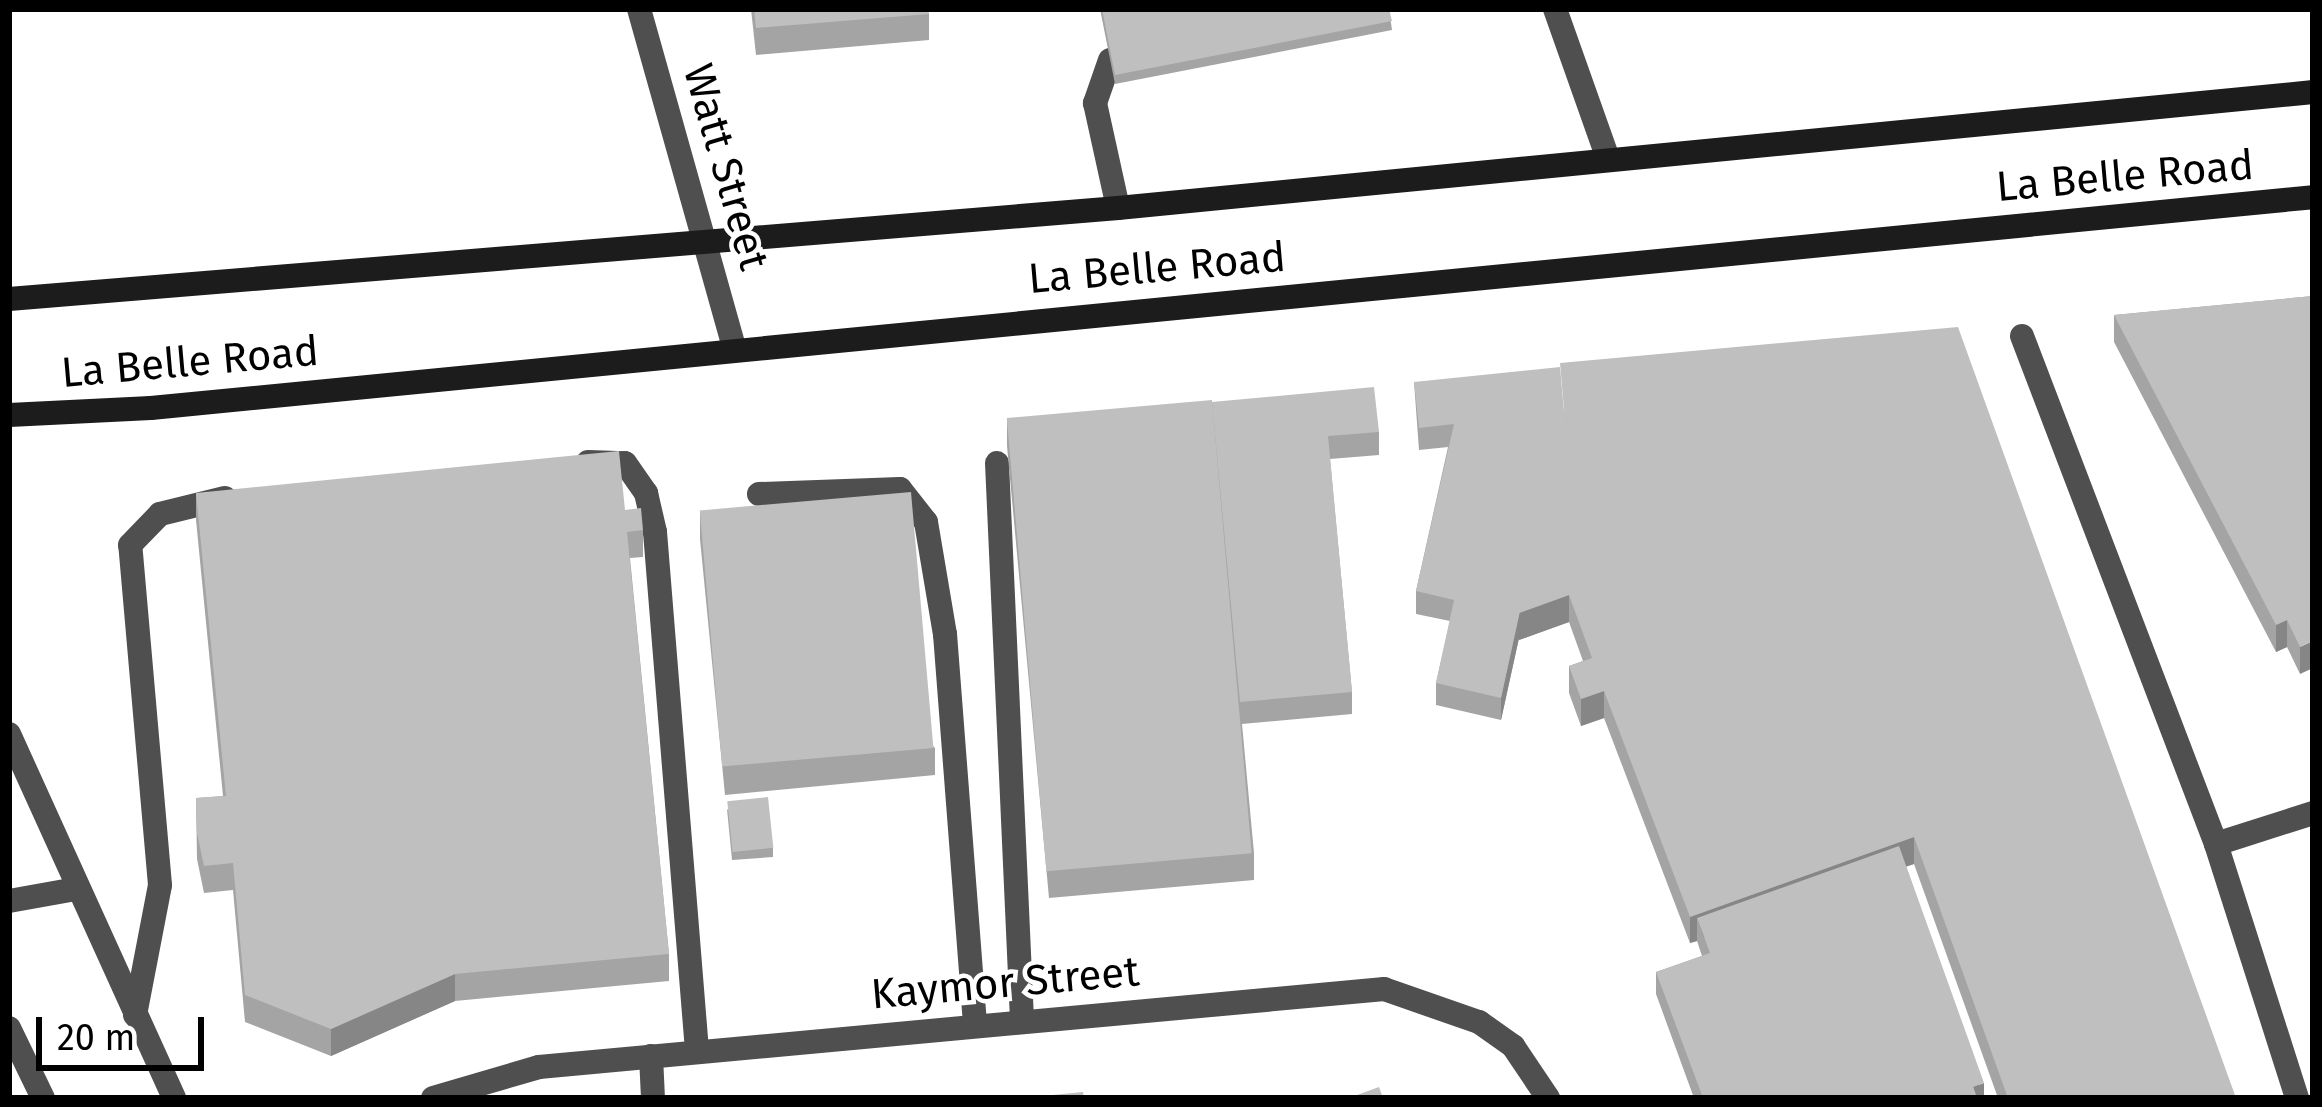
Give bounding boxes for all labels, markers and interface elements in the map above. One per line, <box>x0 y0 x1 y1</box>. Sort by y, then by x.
street label: Watt Street <box>673 58 779 276</box>
street label: La Belle Road <box>1994 140 2256 212</box>
street label: La Belle Road <box>1026 232 1288 304</box>
street label: La Belle Road <box>59 326 321 398</box>
street label: Kaymor Street <box>869 946 1141 1020</box>
scale bar <box>42 993 210 1067</box>
text: 20 m <box>57 1016 135 1060</box>

